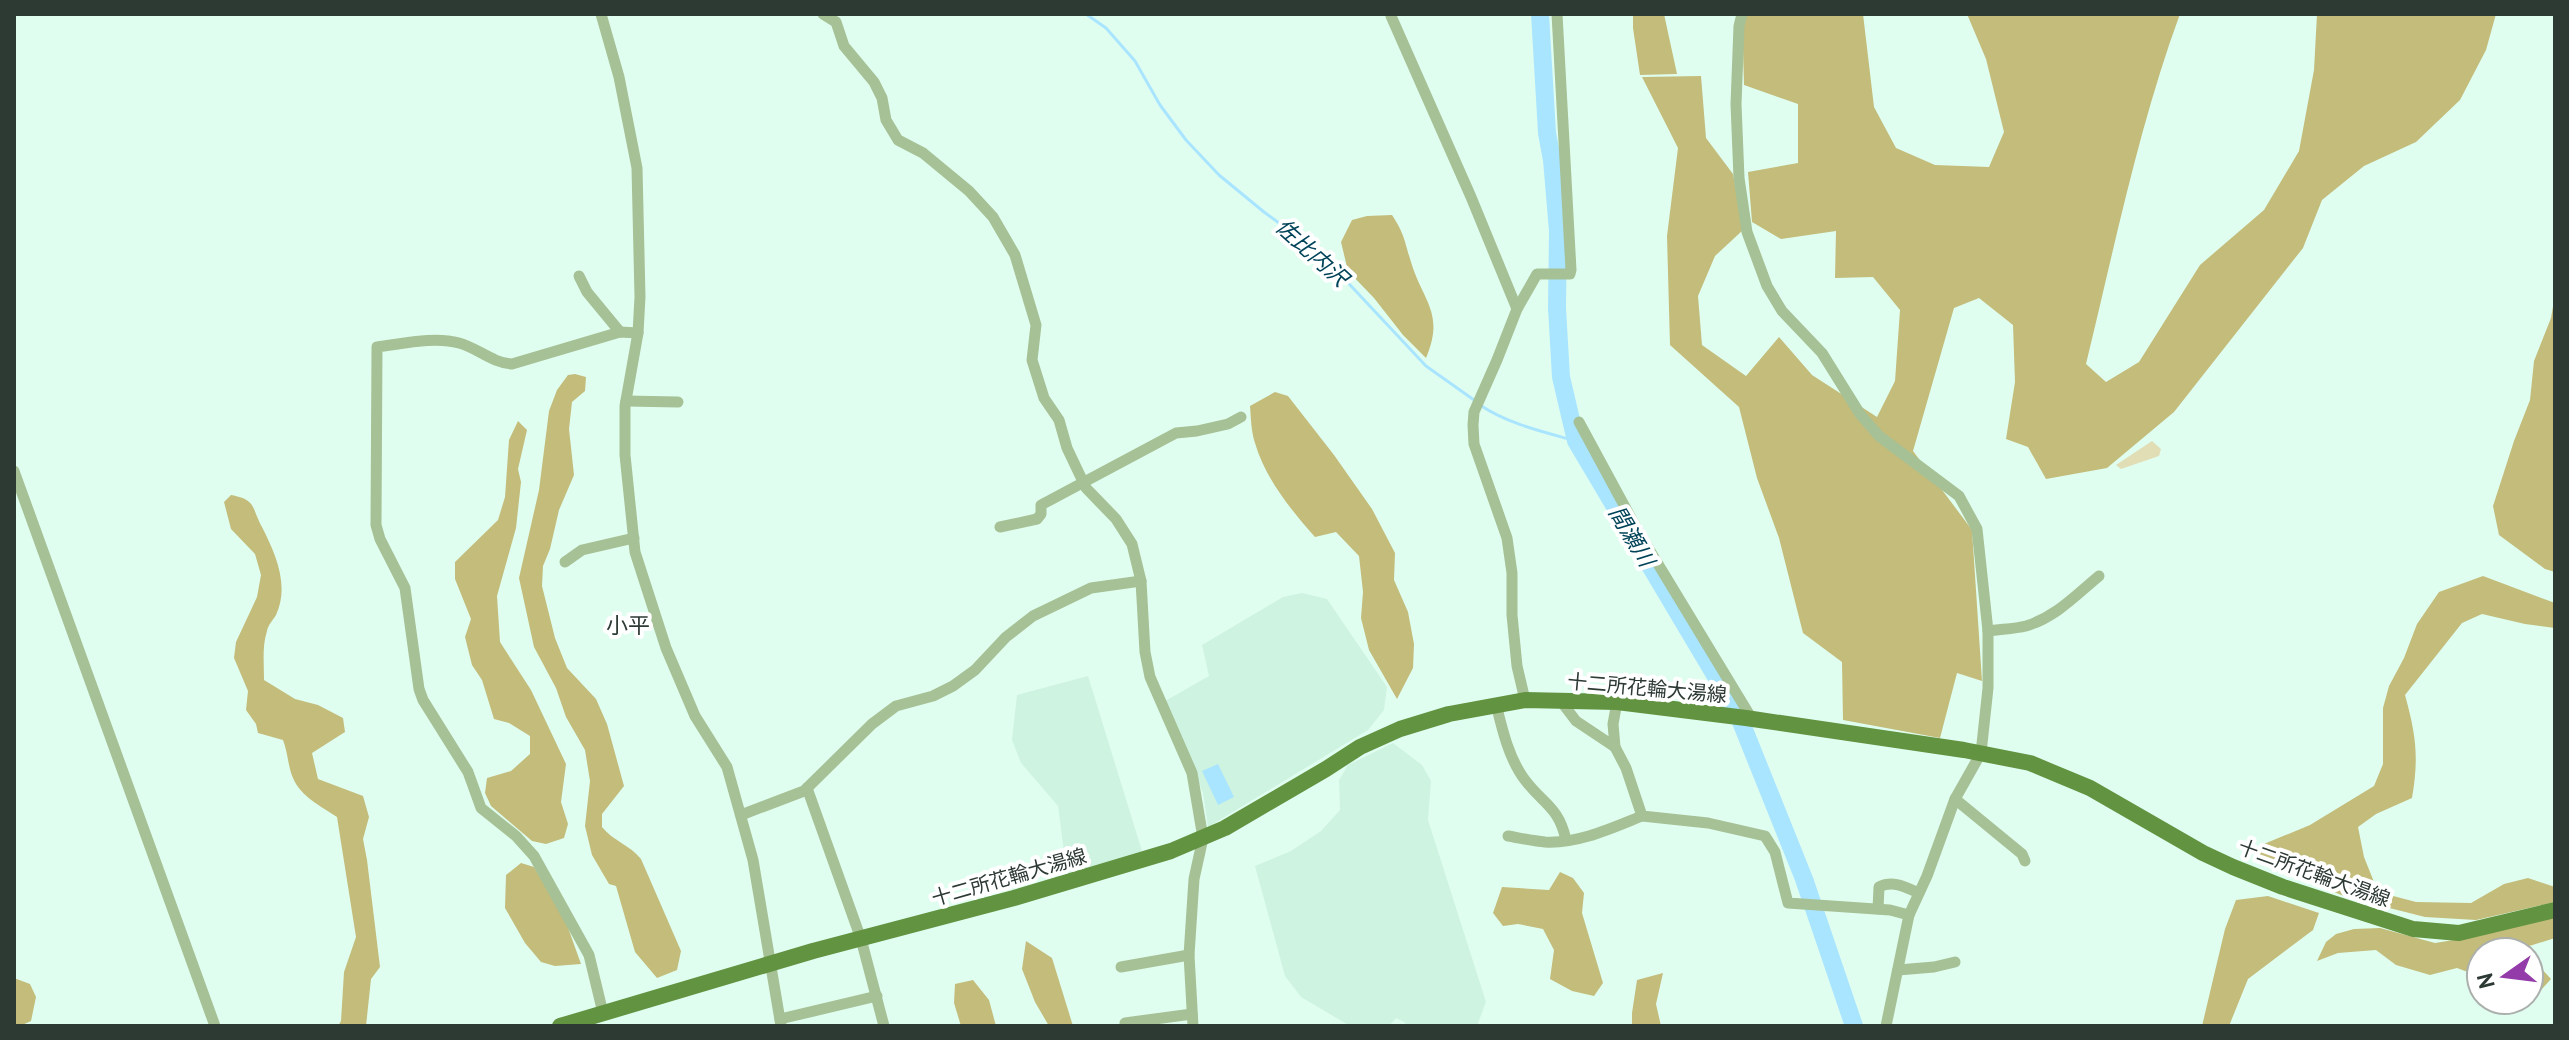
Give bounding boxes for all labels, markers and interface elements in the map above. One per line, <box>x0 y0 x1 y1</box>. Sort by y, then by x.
water label: 佐比内沢 <box>1270 212 1356 294</box>
water label: 間瀬川 <box>1603 500 1662 573</box>
district label: 小平 <box>606 611 650 639</box>
street label: 十二所花輪大湯線 <box>1566 668 1728 708</box>
street label: 十二所花輪大湯線 <box>2234 833 2394 913</box>
street label: 十二所花輪大湯線 <box>929 842 1089 912</box>
north arrow <box>2465 936 2545 1016</box>
text: N <box>2470 970 2501 991</box>

